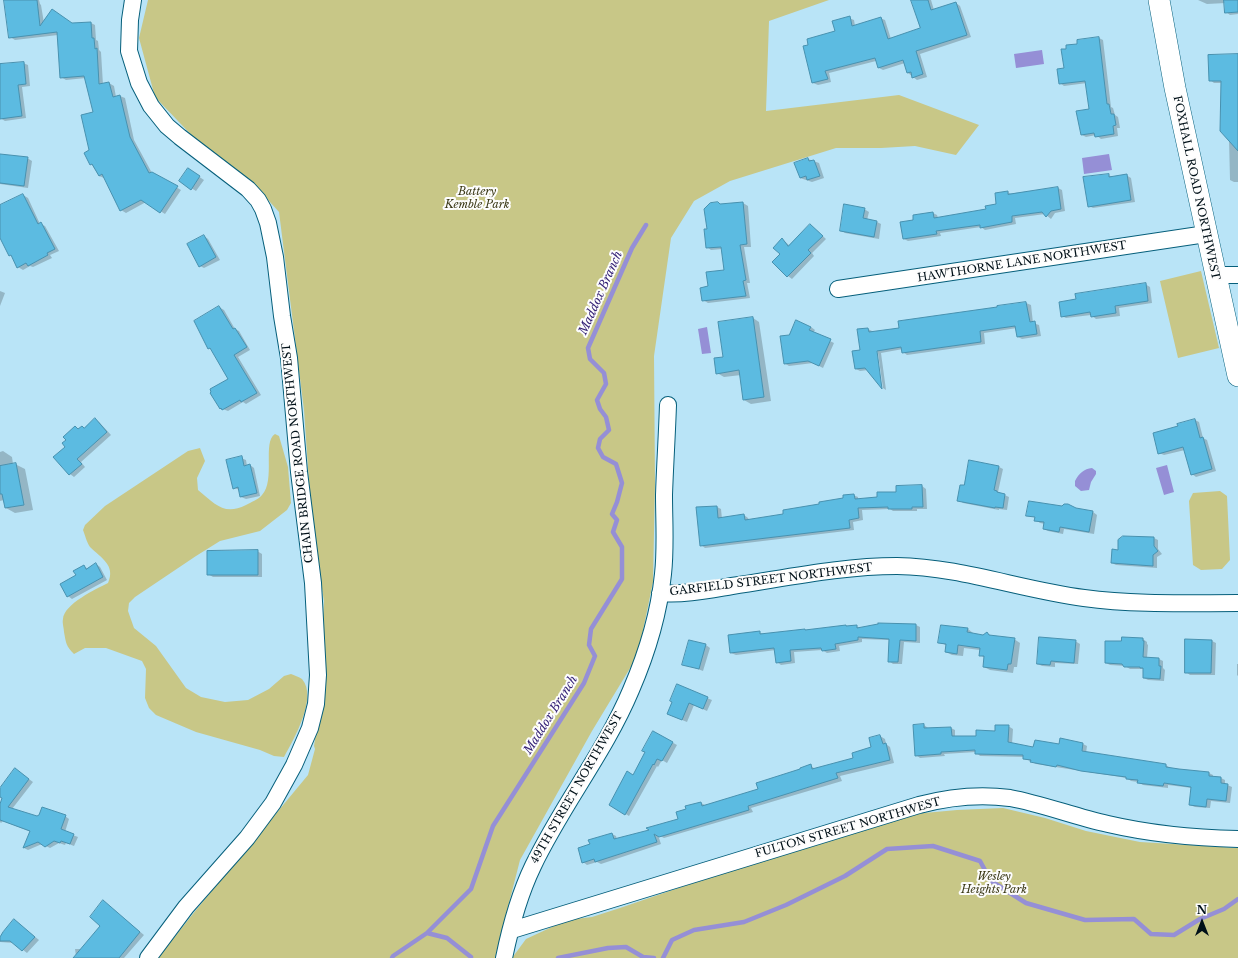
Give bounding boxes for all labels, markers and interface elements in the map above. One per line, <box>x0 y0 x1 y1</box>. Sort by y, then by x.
street label: FOXHALL ROAD NORTHWEST <box>1170 95 1222 281</box>
park label: Battery Kemble Park <box>445 185 509 211</box>
street label: HAWTHORNE LANE NORTHWEST <box>917 239 1127 285</box>
water label: Maddox Branch <box>576 249 626 337</box>
street label: CHAIN BRIDGE ROAD NORTHWEST <box>280 342 316 564</box>
street label: GARFIELD STREET NORTHWEST <box>669 561 873 599</box>
water label: Maddox Branch <box>521 673 581 757</box>
street label: 49TH STREET NORTHWEST <box>528 710 626 866</box>
street label: FULTON STREET NORTHWEST <box>754 795 942 861</box>
park label: Wesley Heights Park <box>961 870 1027 896</box>
north arrow <box>1182 902 1222 942</box>
text: N <box>1197 903 1207 917</box>

